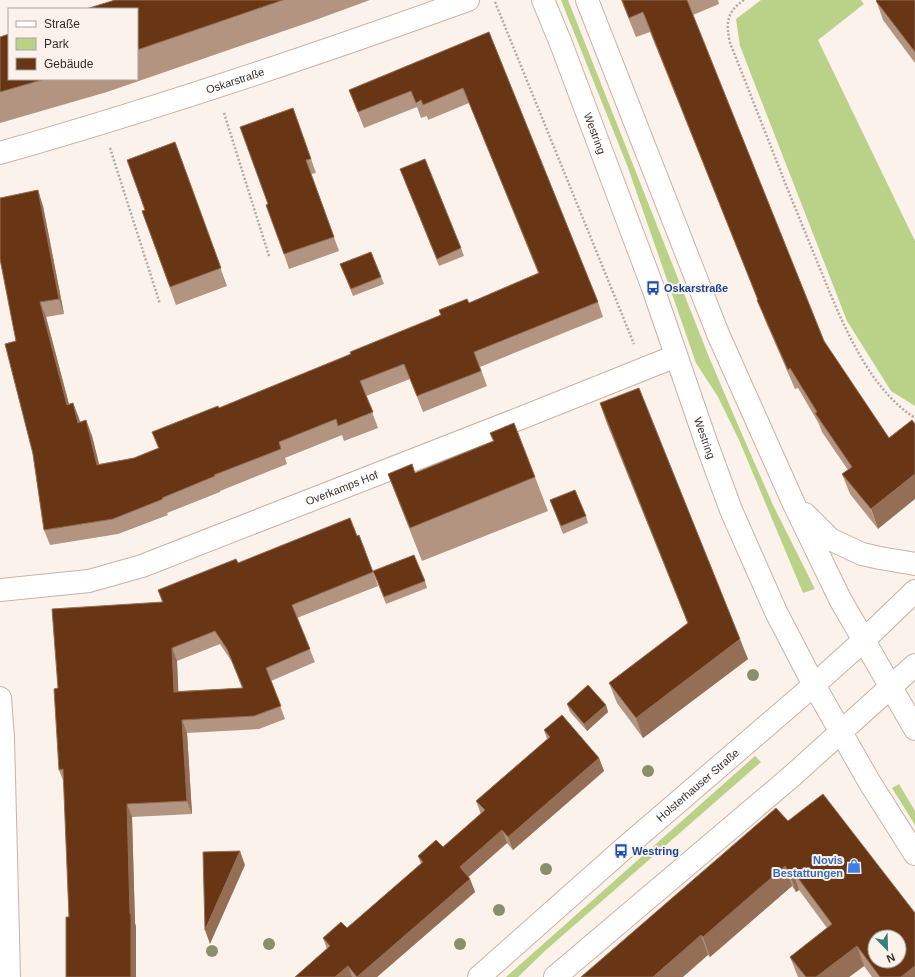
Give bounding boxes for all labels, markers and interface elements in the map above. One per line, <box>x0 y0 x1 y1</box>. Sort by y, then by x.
legend <box>8 8 138 80</box>
text: Straße <box>44 17 80 31</box>
text: Park <box>44 37 70 51</box>
text: Gebäude <box>44 57 94 71</box>
street label: Oskarstraße <box>204 65 266 96</box>
street label: Westring <box>582 111 608 156</box>
bus stop icon: Oskarstraße <box>645 280 661 296</box>
place label: Oskarstraße <box>664 282 728 294</box>
street label: Westring <box>692 416 718 460</box>
street label: Overkamps Hof <box>304 468 380 507</box>
street label: Holsterhauser Straße <box>654 746 741 824</box>
bus stop icon: Westring <box>613 843 629 859</box>
place label: Westring <box>632 845 679 857</box>
place label: Novis Bestattungen <box>773 854 843 879</box>
shop icon: Novis Bestattungen <box>846 858 862 874</box>
north arrow <box>867 929 907 969</box>
text: N <box>885 951 897 965</box>

